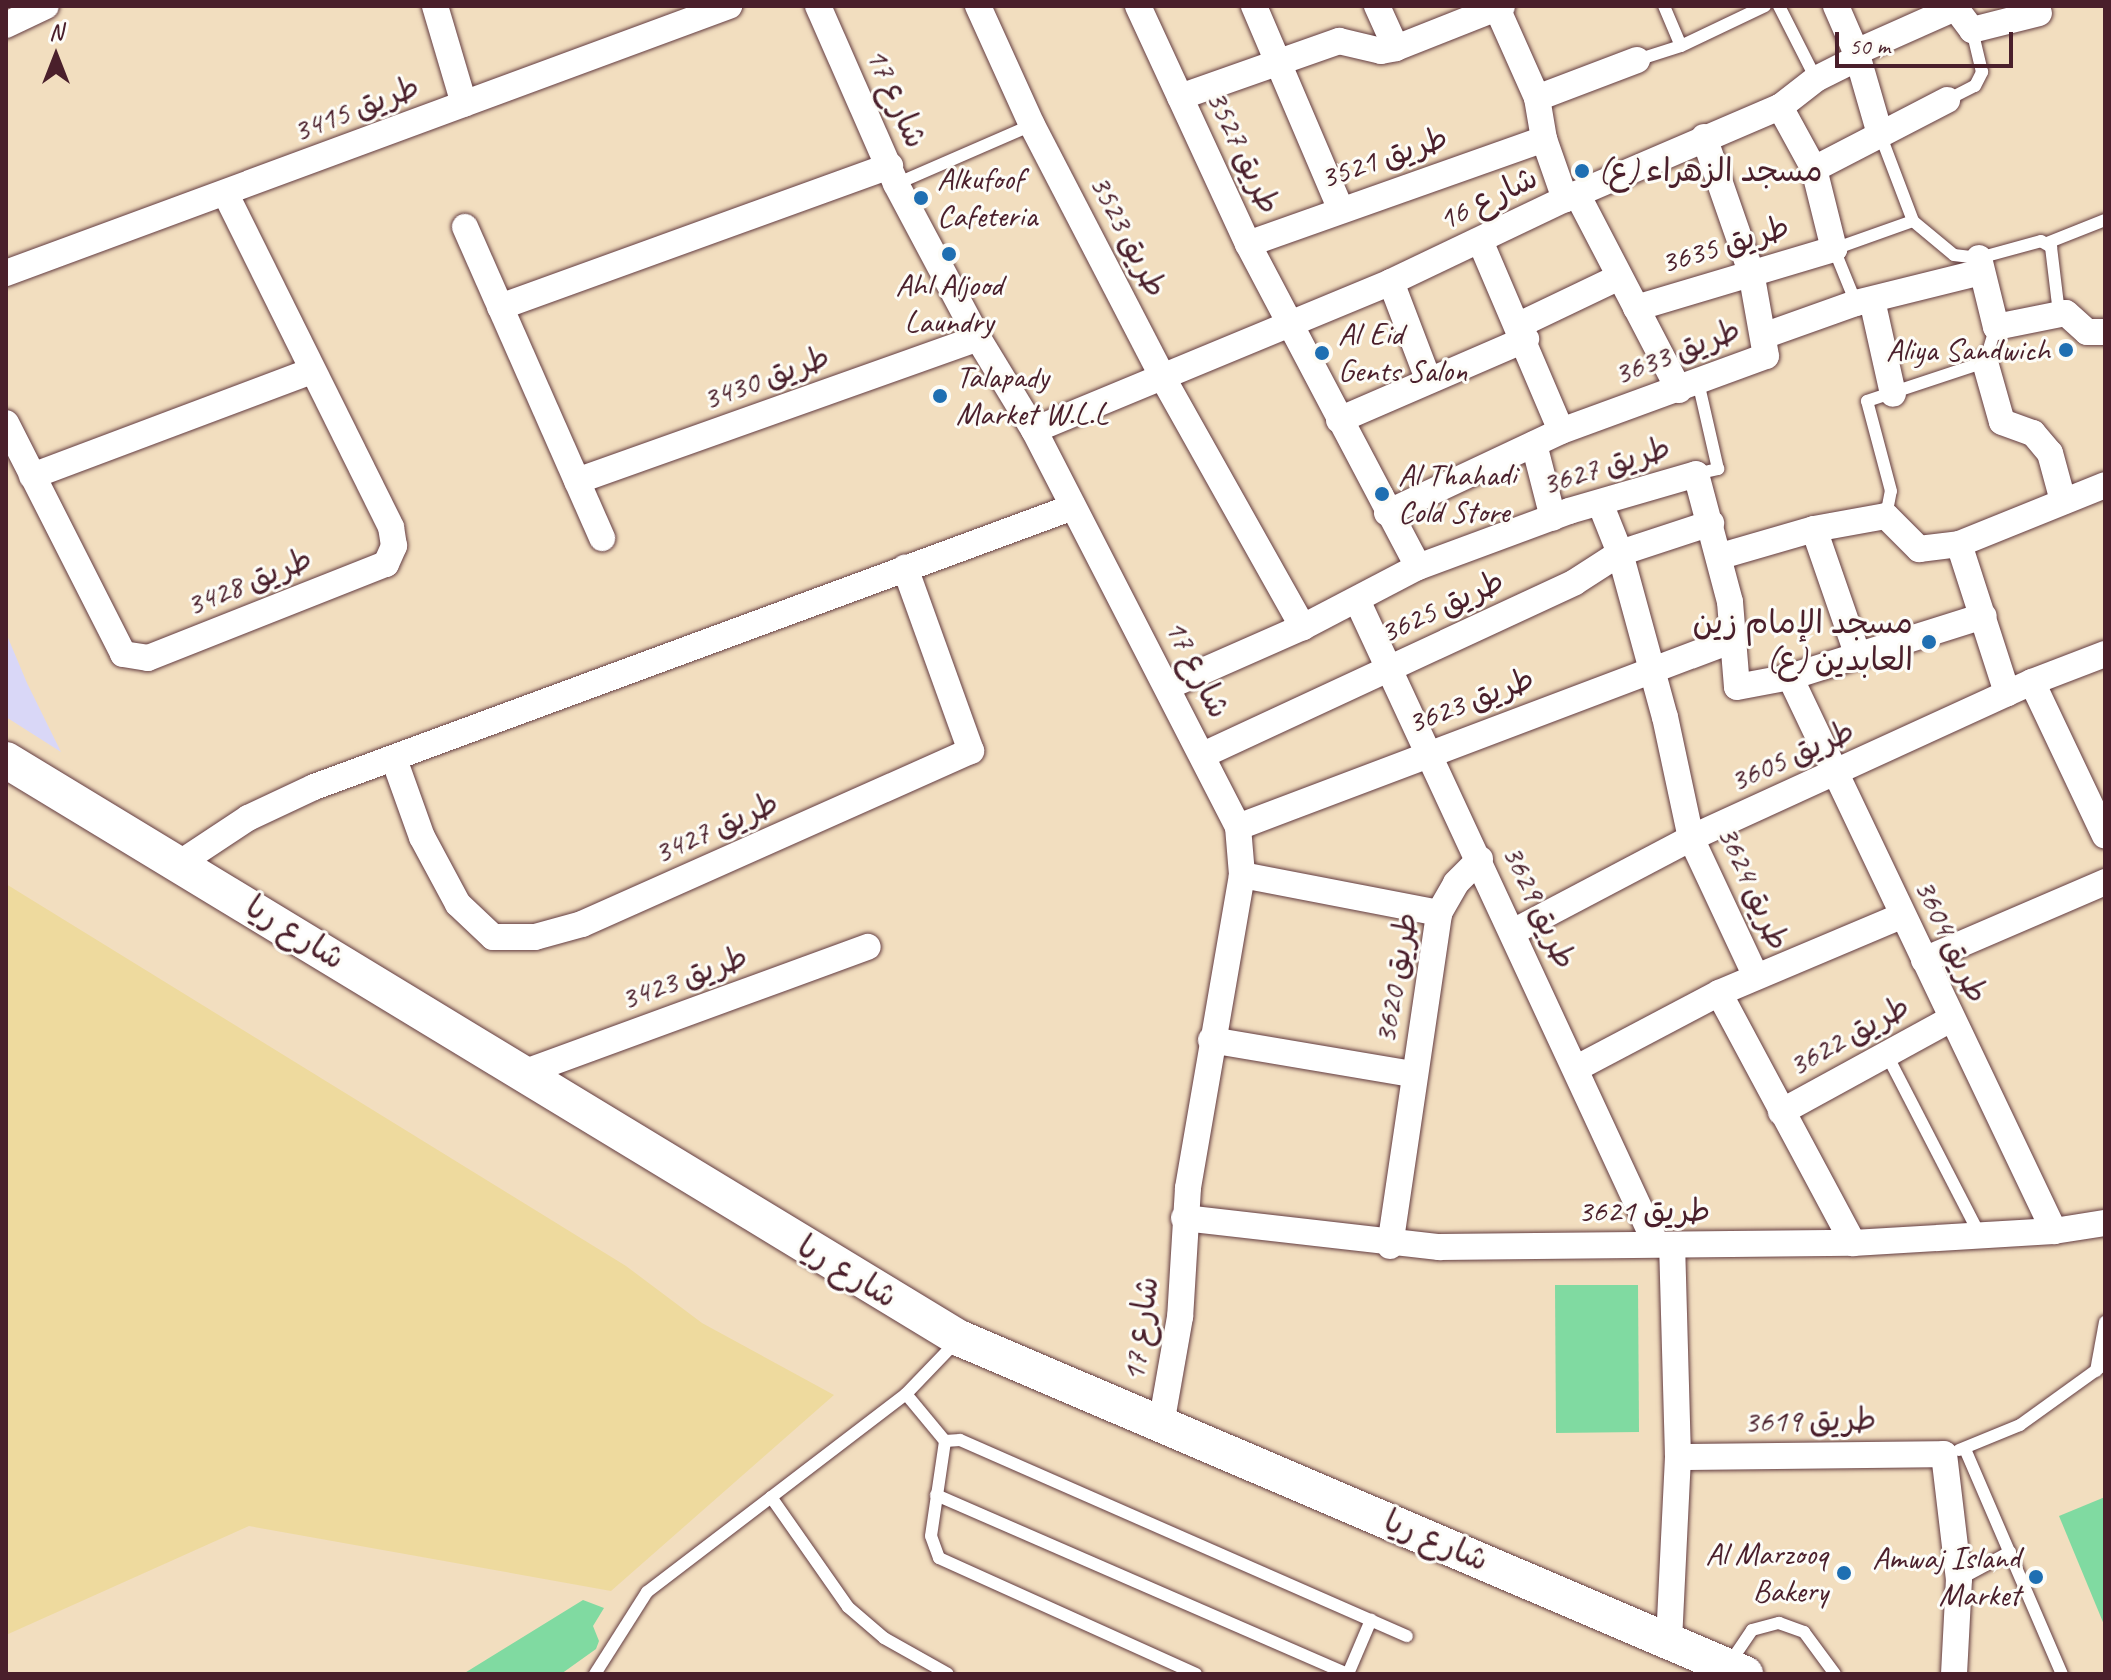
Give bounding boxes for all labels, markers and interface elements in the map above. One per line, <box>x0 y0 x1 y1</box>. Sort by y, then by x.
north arrow <box>16 16 96 96</box>
scale bar <box>1839 16 2017 66</box>
text: N <box>49 18 63 46</box>
text: 50 m <box>1849 31 1890 61</box>
street label: شارع 17 <box>857 42 935 154</box>
street label: طريق 3415 <box>287 67 425 151</box>
street label: طريق 3527 <box>1198 84 1288 220</box>
street label: طريق 3521 <box>1315 118 1453 198</box>
place label: مسجد الزهراء (ع) <box>1598 152 1823 190</box>
street label: شارع 16 <box>1432 159 1544 239</box>
place label: Alkufoof Cafeteria <box>937 161 1037 236</box>
marker: مسجد الزهراء (ع) <box>1573 162 1591 180</box>
street label: طريق 3523 <box>1081 168 1175 304</box>
marker: Alkufoof Cafeteria <box>912 189 930 207</box>
street label: طريق 3635 <box>1656 207 1794 283</box>
marker: Ahl Aljood Laundry <box>940 245 958 263</box>
place label: Ahl Aljood Laundry <box>895 267 1003 342</box>
street label: طريق 3633 <box>1608 310 1746 394</box>
place label: Al Eid Gents Salon <box>1338 316 1468 391</box>
place label: Aliya Sandwich <box>1886 331 2050 369</box>
street label: طريق 3430 <box>697 337 835 419</box>
marker: Aliya Sandwich <box>2057 341 2075 359</box>
marker: Al Eid Gents Salon <box>1313 344 1331 362</box>
place label: Talapady Market W.L.L <box>956 359 1108 434</box>
marker: Talapady Market W.L.L <box>931 387 949 405</box>
street label: طريق 3627 <box>1537 428 1675 504</box>
place label: Al Thahadi Cold Store <box>1398 457 1517 532</box>
marker: Al Thahadi Cold Store <box>1373 485 1391 503</box>
street label: طريق 3428 <box>180 539 318 625</box>
street label: طريق 3625 <box>1374 562 1510 652</box>
place label: مسجد الإمام زين العابدين (ع) <box>1693 605 1913 680</box>
street label: شارع 17 <box>1156 613 1238 725</box>
marker: مسجد الإمام زين العابدين (ع) <box>1920 633 1938 651</box>
street label: طريق 3623 <box>1402 659 1540 743</box>
street label: طريق 3605 <box>1724 712 1860 800</box>
street label: طريق 3427 <box>648 784 784 872</box>
street label: طريق 3624 <box>1709 820 1797 956</box>
street label: طريق 3629 <box>1494 839 1584 975</box>
street label: طريق 3604 <box>1906 873 1996 1009</box>
street label: شارع ريا <box>239 888 351 978</box>
street label: طريق 3620 <box>1366 909 1426 1047</box>
street label: طريق 3423 <box>615 937 753 1019</box>
street label: طريق 3622 <box>1782 987 1916 1085</box>
street label: طريق 3621 <box>1578 1192 1710 1230</box>
street label: شارع ريا <box>790 1227 904 1317</box>
street label: شارع 17 <box>1115 1274 1167 1384</box>
street label: طريق 3619 <box>1743 1401 1877 1441</box>
street label: شارع ريا <box>1378 1502 1494 1580</box>
place label: Al Marzooq Bakery <box>1706 1536 1828 1611</box>
place label: Amwaj Island Market <box>1871 1540 2020 1615</box>
marker: Al Marzooq Bakery <box>1835 1564 1853 1582</box>
marker: Amwaj Island Market <box>2027 1568 2045 1586</box>

